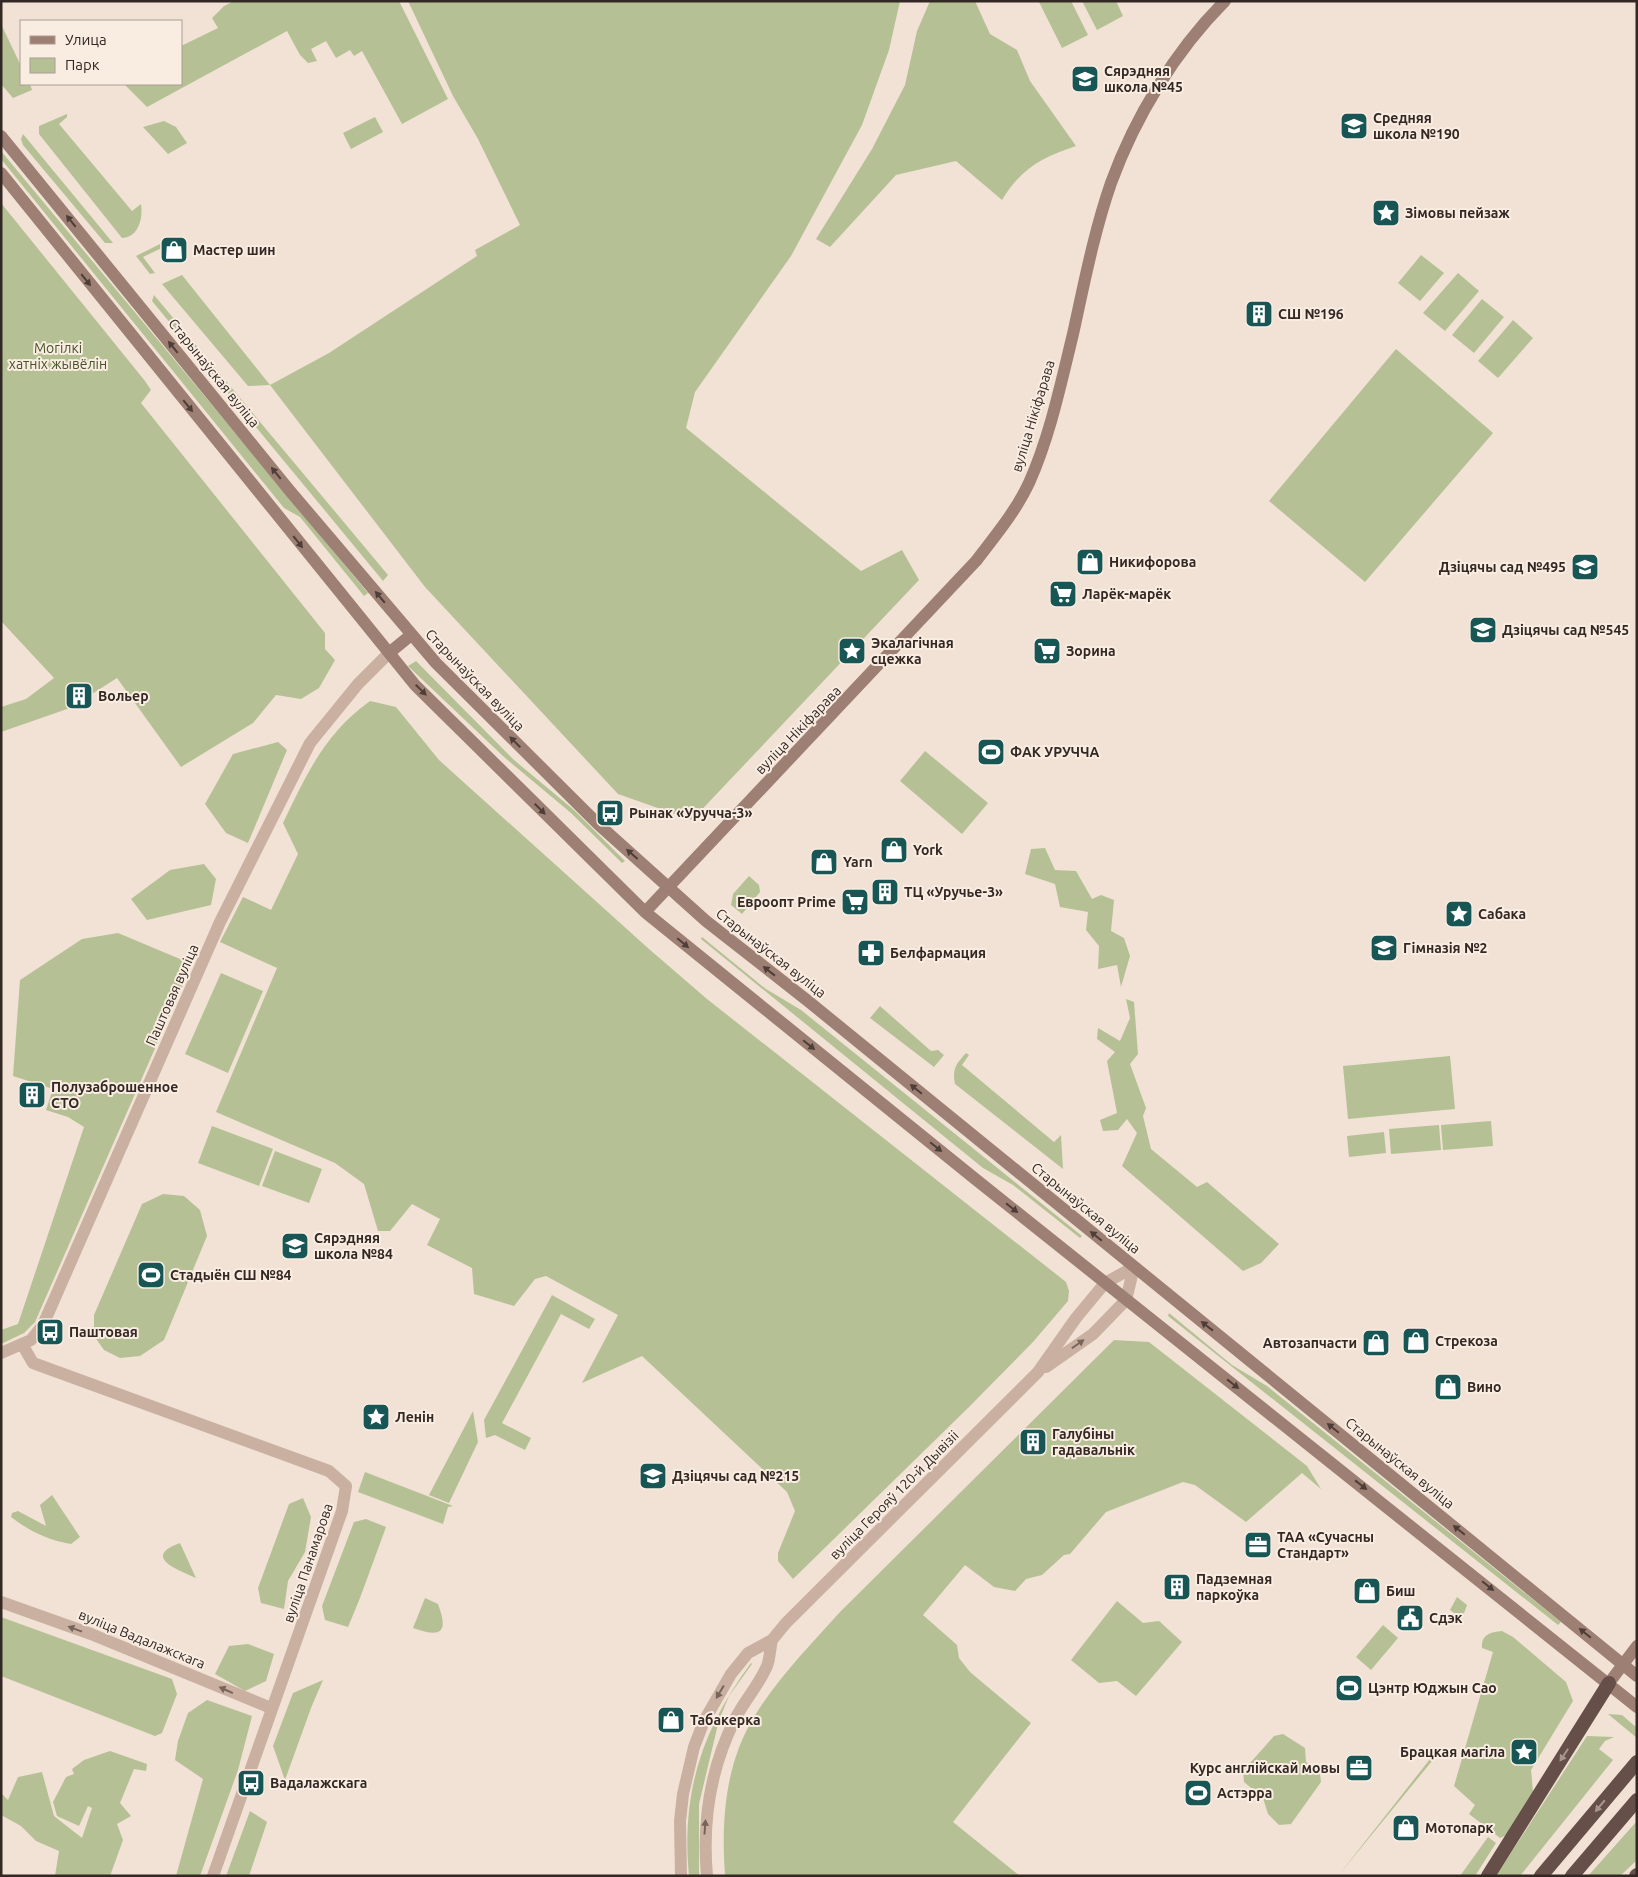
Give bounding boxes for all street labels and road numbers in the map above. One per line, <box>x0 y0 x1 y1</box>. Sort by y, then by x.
street label: Старынаўская вуліца <box>165 315 263 431</box>
street label: вуліца Нікіфарава <box>1008 358 1058 474</box>
street label: Старынаўская вуліца <box>422 626 528 734</box>
street label: вуліца Нікіфарава <box>752 683 844 777</box>
street label: Старынаўская вуліца <box>713 905 829 1001</box>
street label: Паштовая вуліца <box>142 942 202 1048</box>
street label: Старынаўская вуліца <box>1028 1159 1144 1257</box>
street label: Старынаўская вуліца <box>1342 1414 1458 1512</box>
street label: вуліца Герояў 120-й Дывізіі <box>826 1427 962 1563</box>
street label: вуліца Панамарова <box>280 1501 336 1625</box>
street label: вуліца Вадалажскага <box>76 1606 208 1672</box>

